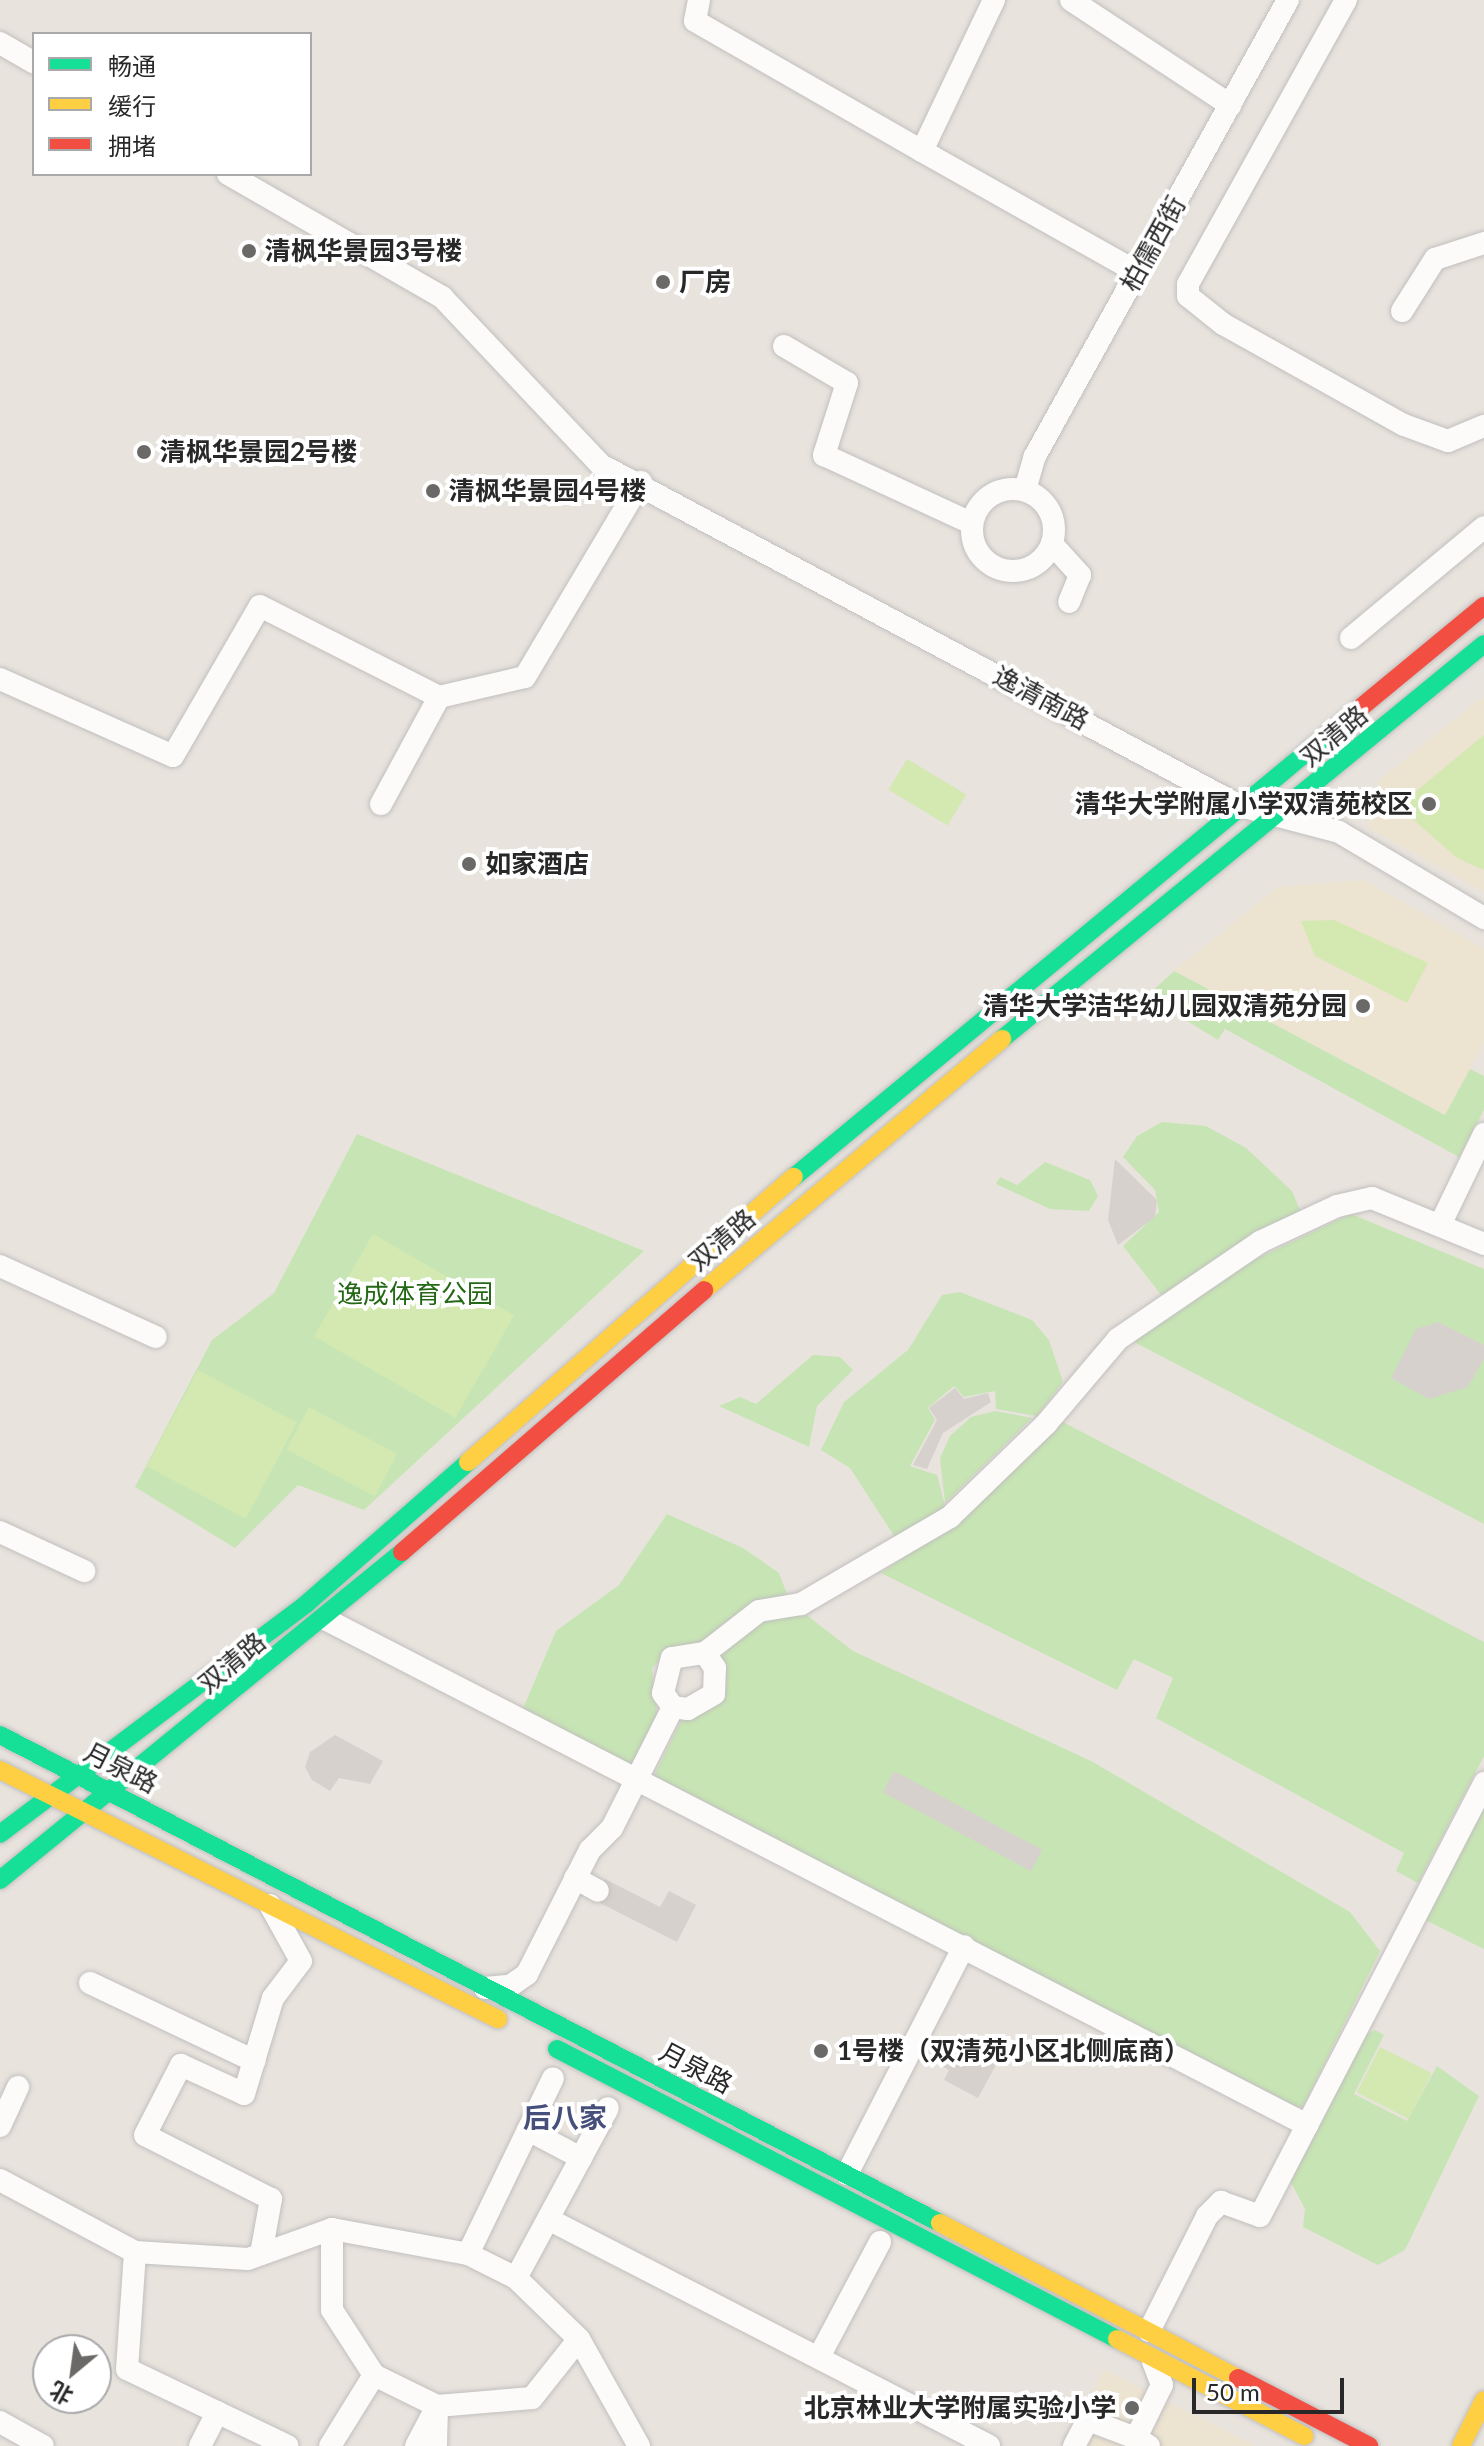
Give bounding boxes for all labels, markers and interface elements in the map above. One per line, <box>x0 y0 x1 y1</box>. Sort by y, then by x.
legend <box>32 32 312 176</box>
text: 畅通 <box>108 51 156 80</box>
text: 缓行 <box>108 91 156 120</box>
text: 拥堵 <box>108 131 156 160</box>
street label: 柏儒西街 <box>1114 191 1192 297</box>
place label: 清枫华景园3号楼 <box>265 235 462 267</box>
marker: 清枫华景园3号楼 <box>240 242 258 260</box>
place label: 厂房 <box>679 266 731 298</box>
marker: 厂房 <box>654 273 672 291</box>
place label: 清枫华景园2号楼 <box>160 436 357 468</box>
marker: 清枫华景园2号楼 <box>135 443 153 461</box>
place label: 清枫华景园4号楼 <box>449 475 646 507</box>
marker: 清枫华景园4号楼 <box>424 482 442 500</box>
street label: 逸清南路 <box>988 660 1094 736</box>
street label: 双清路 <box>1294 699 1374 773</box>
place label: 清华大学附属小学双清苑校区 <box>1075 788 1413 820</box>
marker: 清华大学附属小学双清苑校区 <box>1420 795 1438 813</box>
place label: 如家酒店 <box>485 848 589 880</box>
marker: 如家酒店 <box>460 855 478 873</box>
place label: 清华大学洁华幼儿园双清苑分园 <box>983 990 1347 1022</box>
marker: 清华大学洁华幼儿园双清苑分园 <box>1354 997 1372 1015</box>
street label: 双清路 <box>682 1203 762 1277</box>
park label: 逸成体育公园 <box>337 1278 493 1310</box>
street label: 双清路 <box>192 1626 272 1700</box>
street label: 月泉路 <box>79 1736 163 1800</box>
place label: 1号楼（双清苑小区北侧底商） <box>837 2035 1190 2067</box>
street label: 月泉路 <box>654 2036 738 2100</box>
marker: 1号楼（双清苑小区北侧底商） <box>812 2042 830 2060</box>
district label: 后八家 <box>523 2100 607 2134</box>
north arrow <box>32 2334 112 2414</box>
scale bar <box>1196 2362 1348 2412</box>
text: 北 <box>45 2377 77 2411</box>
text: 50 m <box>1206 2377 1260 2406</box>
place label: 北京林业大学附属实验小学 <box>804 2392 1116 2424</box>
marker: 北京林业大学附属实验小学 <box>1123 2399 1141 2417</box>

